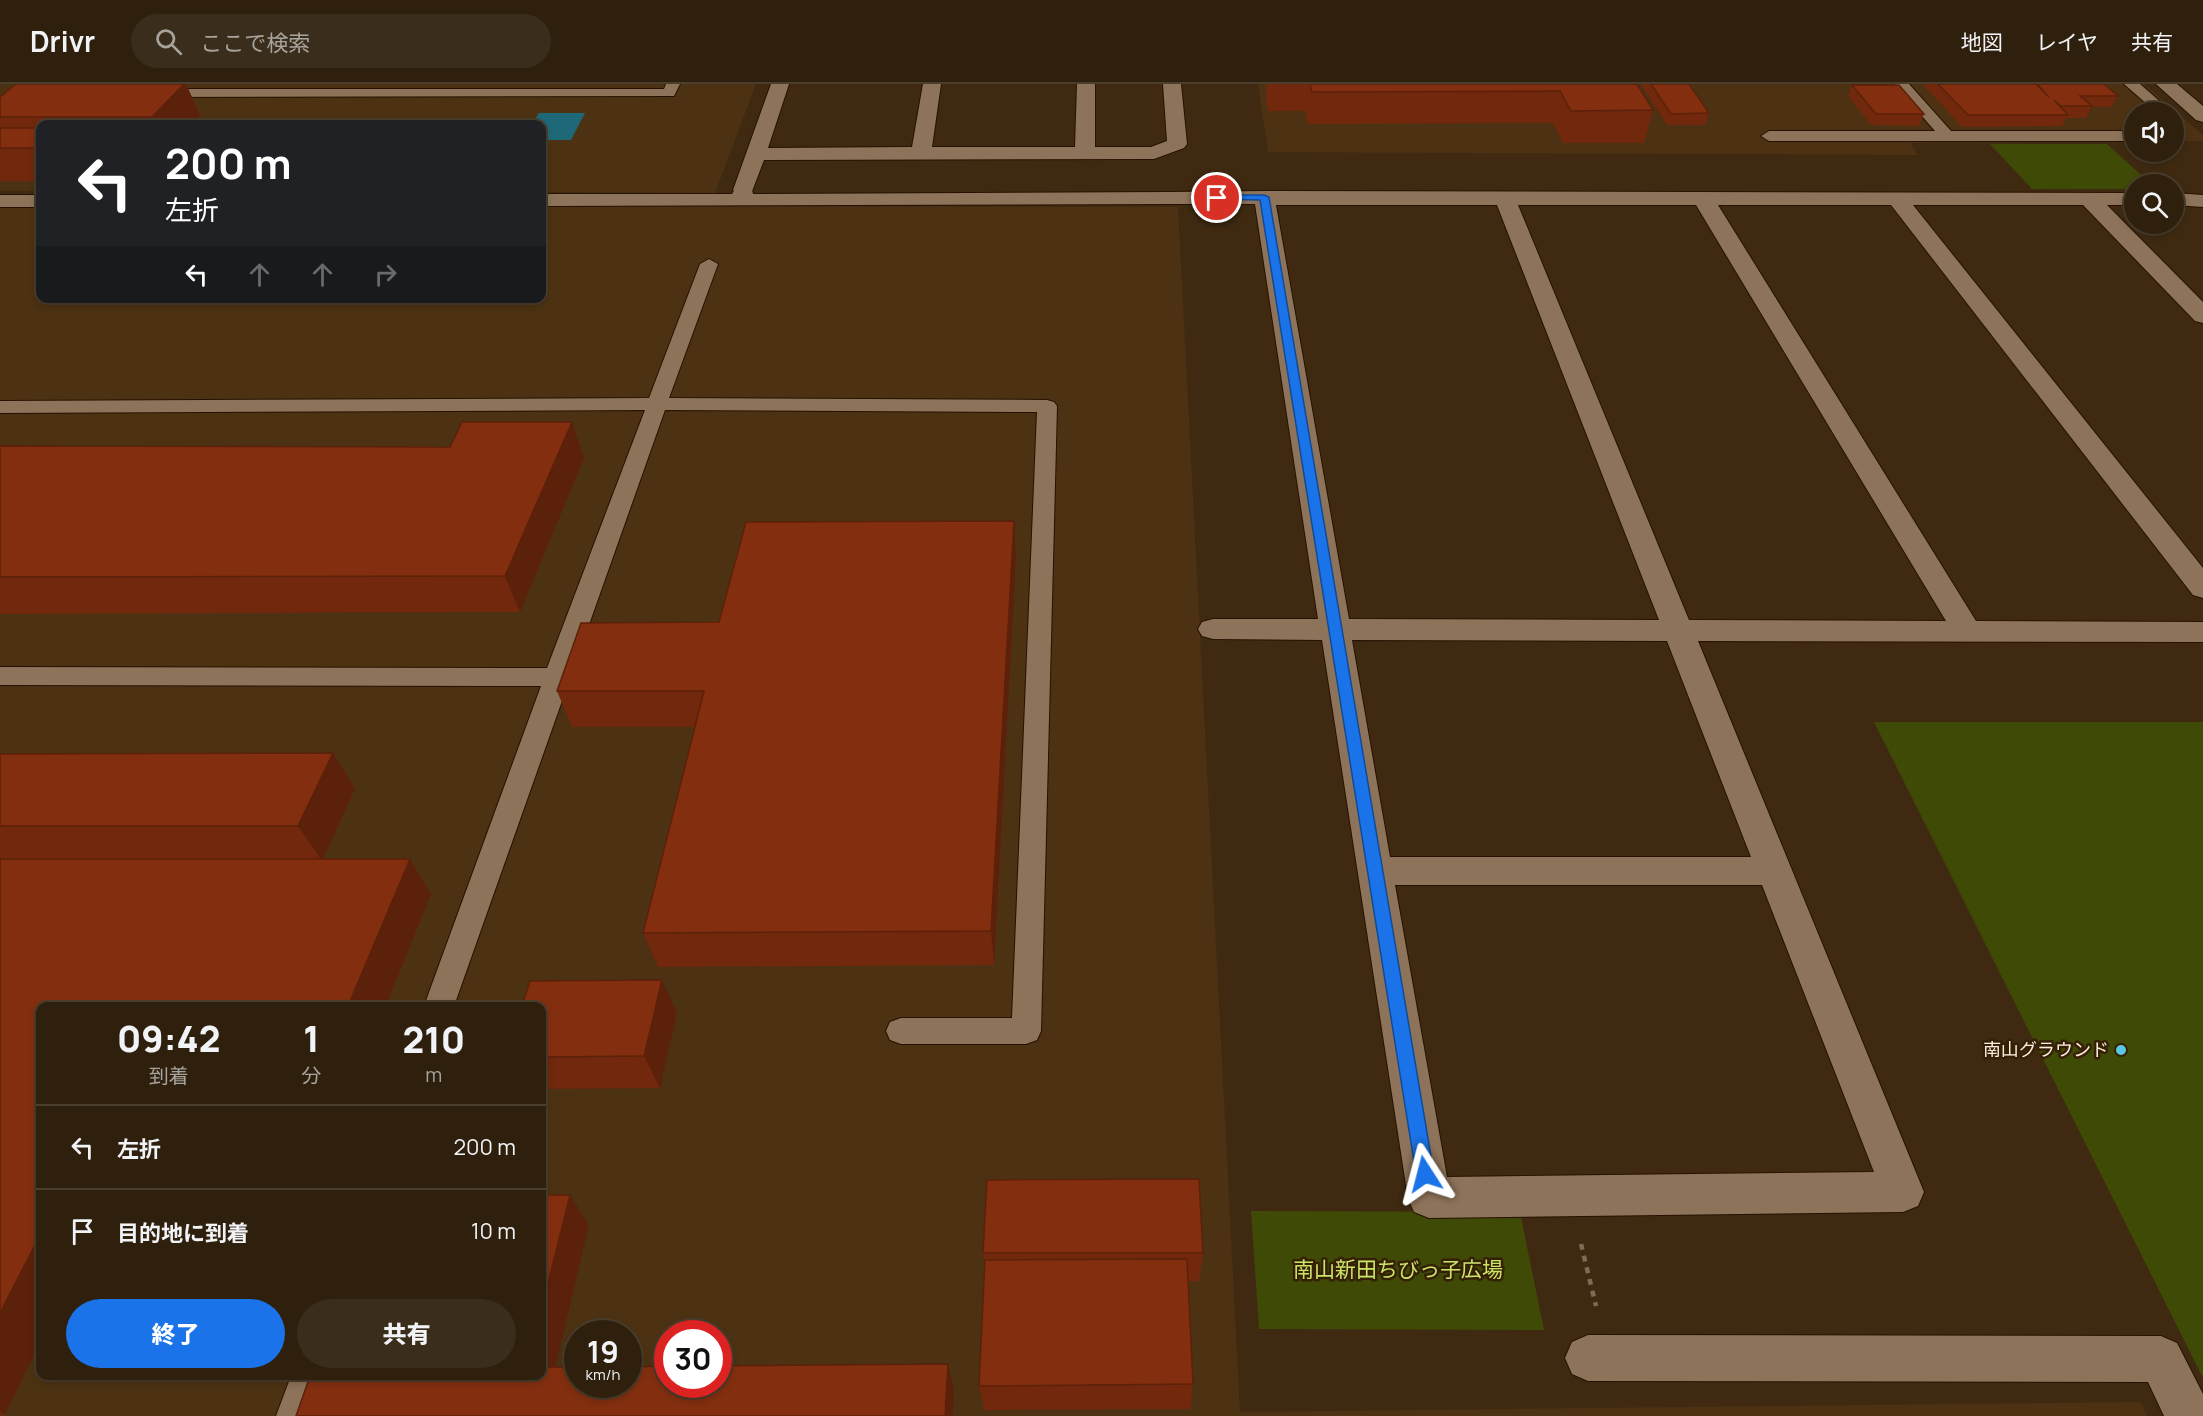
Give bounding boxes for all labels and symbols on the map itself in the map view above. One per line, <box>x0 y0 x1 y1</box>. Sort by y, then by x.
pin <box>1191 172 1242 223</box>
place label: 南山グラウンド <box>1983 1037 2109 1061</box>
marker: 南山グラウンド <box>2114 1043 2128 1057</box>
position arrow <box>1393 1142 1457 1206</box>
park label: 南山新田ちびっ子広場 <box>1293 1255 1503 1283</box>
speed limit sign: 30 <box>654 1320 732 1398</box>

